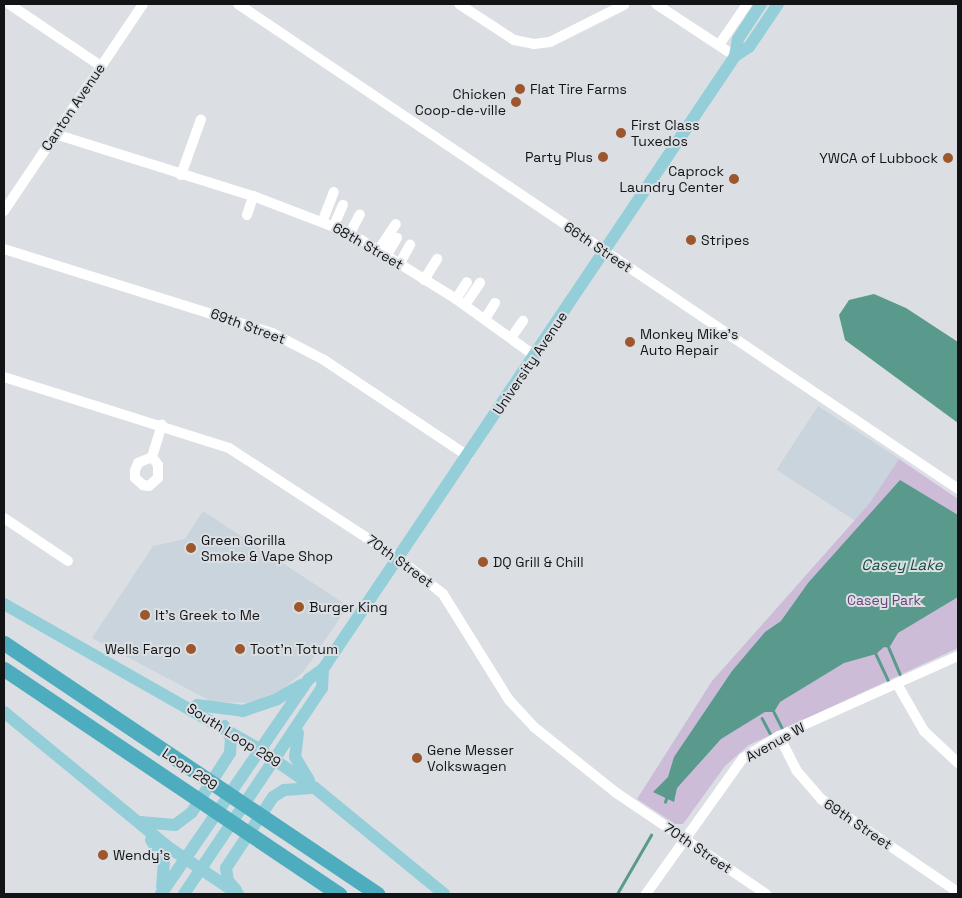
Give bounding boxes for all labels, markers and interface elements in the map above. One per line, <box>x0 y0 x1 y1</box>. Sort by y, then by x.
street label: Canton Avenue <box>38 60 108 154</box>
place label: Flat Tire Farms <box>530 81 627 97</box>
marker: Flat Tire Farms <box>514 83 526 95</box>
place label: Chicken Coop-de-ville <box>415 86 506 118</box>
marker: Chicken Coop-de-ville <box>510 96 522 108</box>
place label: First Class Tuxedos <box>631 117 700 150</box>
marker: First Class Tuxedos <box>615 127 627 139</box>
place label: Party Plus <box>525 149 593 165</box>
place label: YWCA of Lubbock <box>819 150 938 166</box>
marker: Party Plus <box>597 151 609 163</box>
marker: YWCA of Lubbock <box>942 152 954 164</box>
place label: Caprock Laundry Center <box>619 163 724 196</box>
marker: Caprock Laundry Center <box>728 173 740 185</box>
street label: 66th Street <box>561 218 635 276</box>
street label: 68th Street <box>330 219 406 273</box>
place label: Stripes <box>701 232 749 248</box>
marker: Stripes <box>685 234 697 246</box>
street label: 69th Street <box>208 305 288 347</box>
street label: University Avenue <box>489 308 571 418</box>
place label: Monkey Mike's Auto Repair <box>640 326 738 358</box>
marker: Monkey Mike's Auto Repair <box>624 336 636 348</box>
street label: 70th Street <box>363 531 437 591</box>
place label: Green Gorilla Smoke & Vape Shop <box>201 532 333 564</box>
marker: Green Gorilla Smoke & Vape Shop <box>185 542 197 554</box>
place label: DQ Grill & Chill <box>493 554 584 570</box>
marker: DQ Grill & Chill <box>477 556 489 568</box>
water label: Casey Lake <box>861 556 943 574</box>
park label: Casey Park <box>847 592 921 608</box>
place label: Burger King <box>309 599 388 615</box>
marker: Burger King <box>293 601 305 613</box>
place label: It's Greek to Me <box>155 607 260 623</box>
marker: It's Greek to Me <box>139 609 151 621</box>
place label: Wells Fargo <box>105 641 181 657</box>
place label: Toot'n Totum <box>250 641 338 657</box>
marker: Wells Fargo <box>185 643 197 655</box>
marker: Toot'n Totum <box>234 643 246 655</box>
street label: South Loop 289 <box>184 699 284 771</box>
street label: Avenue W <box>742 719 808 765</box>
place label: Gene Messer Volkswagen <box>427 742 514 774</box>
street label: Loop 289 <box>159 744 221 794</box>
marker: Gene Messer Volkswagen <box>411 752 423 764</box>
street label: 69th Street <box>821 795 895 853</box>
street label: 70th Street <box>661 819 735 877</box>
place label: Wendy's <box>113 847 170 863</box>
marker: Wendy's <box>97 849 109 861</box>

